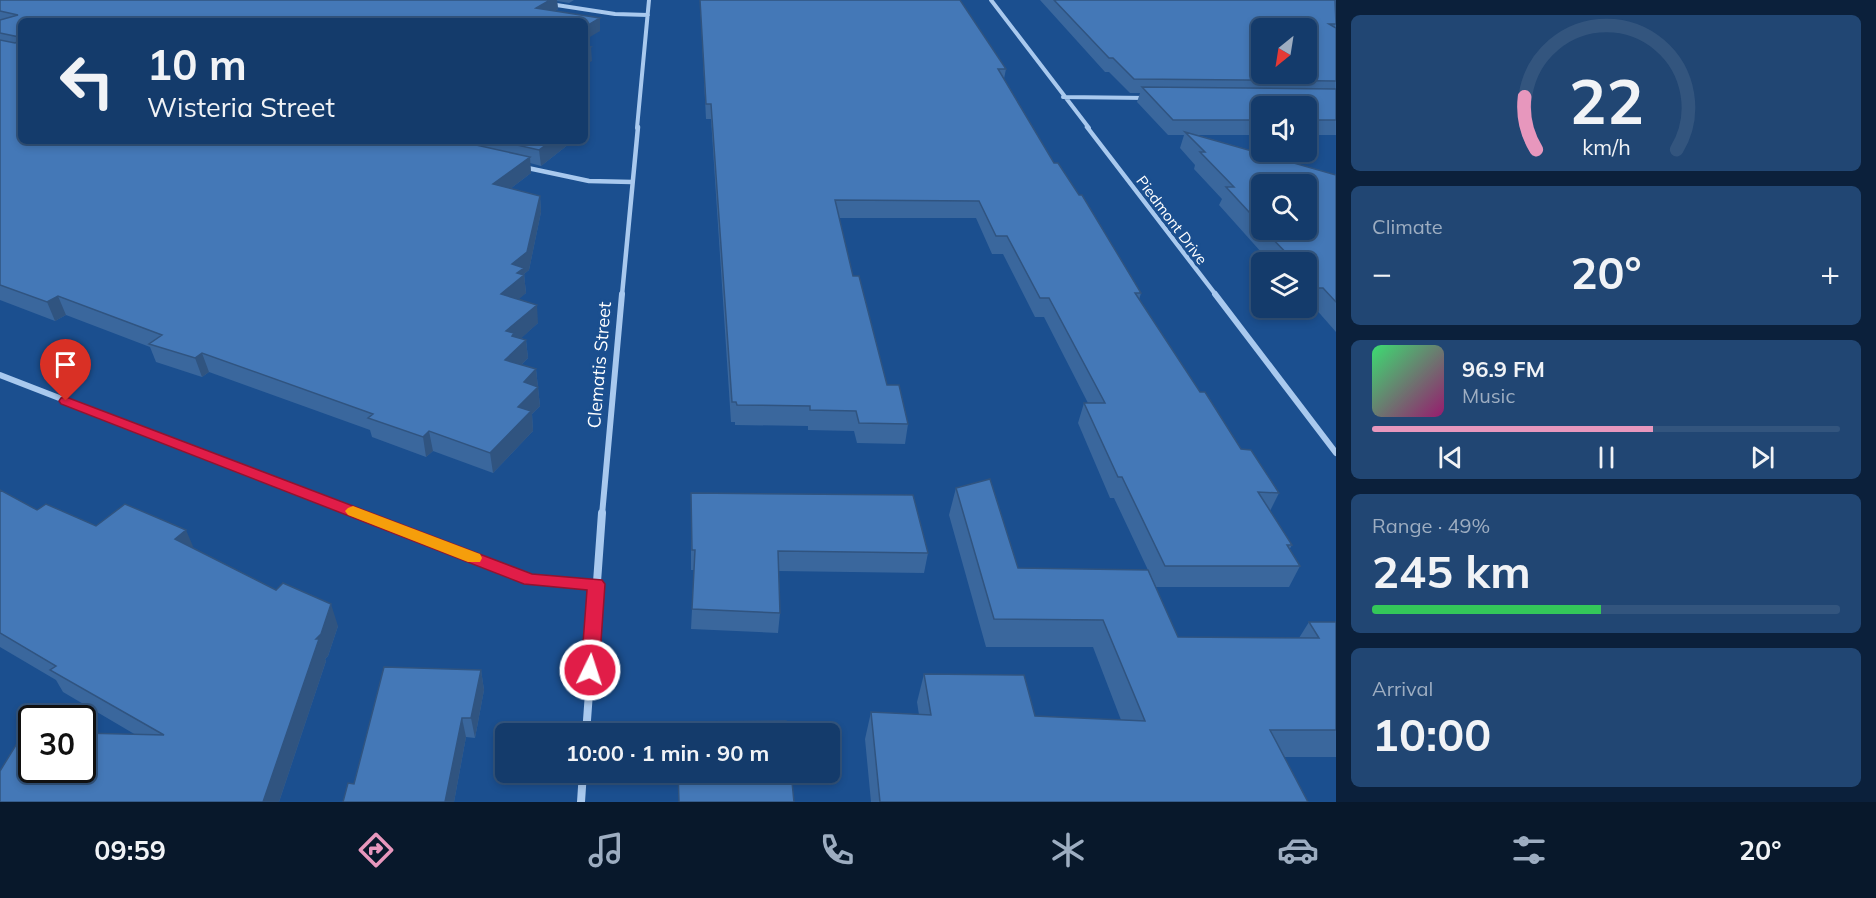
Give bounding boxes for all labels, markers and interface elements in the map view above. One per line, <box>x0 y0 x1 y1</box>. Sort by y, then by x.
north arrow <box>1251 18 1317 84</box>
map controls <box>1251 18 1317 318</box>
text: 10 m <box>147 38 247 91</box>
icon: left <box>48 42 126 120</box>
text: 22 <box>1569 61 1643 140</box>
text: Wisteria Street <box>147 90 335 124</box>
button: sound <box>1251 96 1317 162</box>
text: km/h <box>1582 133 1630 160</box>
street label: Piedmont Drive <box>1132 172 1212 268</box>
button: search <box>1251 174 1317 240</box>
text: Climate <box>1372 214 1443 239</box>
text: 20° <box>1570 244 1642 300</box>
button: layers <box>1251 252 1317 318</box>
text: − <box>1372 252 1392 293</box>
text: + <box>1820 252 1840 293</box>
street label: Clematis Street <box>582 301 616 429</box>
pin <box>40 339 91 401</box>
icon: arrive <box>49 348 82 381</box>
text: 96.9 FM <box>1462 355 1545 383</box>
text: Music <box>1462 383 1515 408</box>
icon: previous <box>1434 441 1467 474</box>
icon: pause <box>1590 441 1623 474</box>
icon: next <box>1746 441 1779 474</box>
text: Range · 49% <box>1372 513 1490 538</box>
text: 245 km <box>1372 543 1531 599</box>
position arrow <box>558 638 622 702</box>
text: Arrival <box>1372 676 1433 701</box>
speed limit sign: 30 <box>18 705 96 783</box>
text: 10:00 <box>1372 706 1491 762</box>
text: 10:00 · 1 min · 90 m <box>566 739 769 767</box>
icon: directions <box>355 829 397 871</box>
icon: music <box>585 829 627 871</box>
icon: phone <box>816 829 858 871</box>
icon: climate <box>1047 829 1089 871</box>
icon: car <box>1277 829 1319 871</box>
icon: filters <box>1508 829 1550 871</box>
text: 09:59 <box>94 833 166 867</box>
text: 20° <box>1739 833 1782 867</box>

